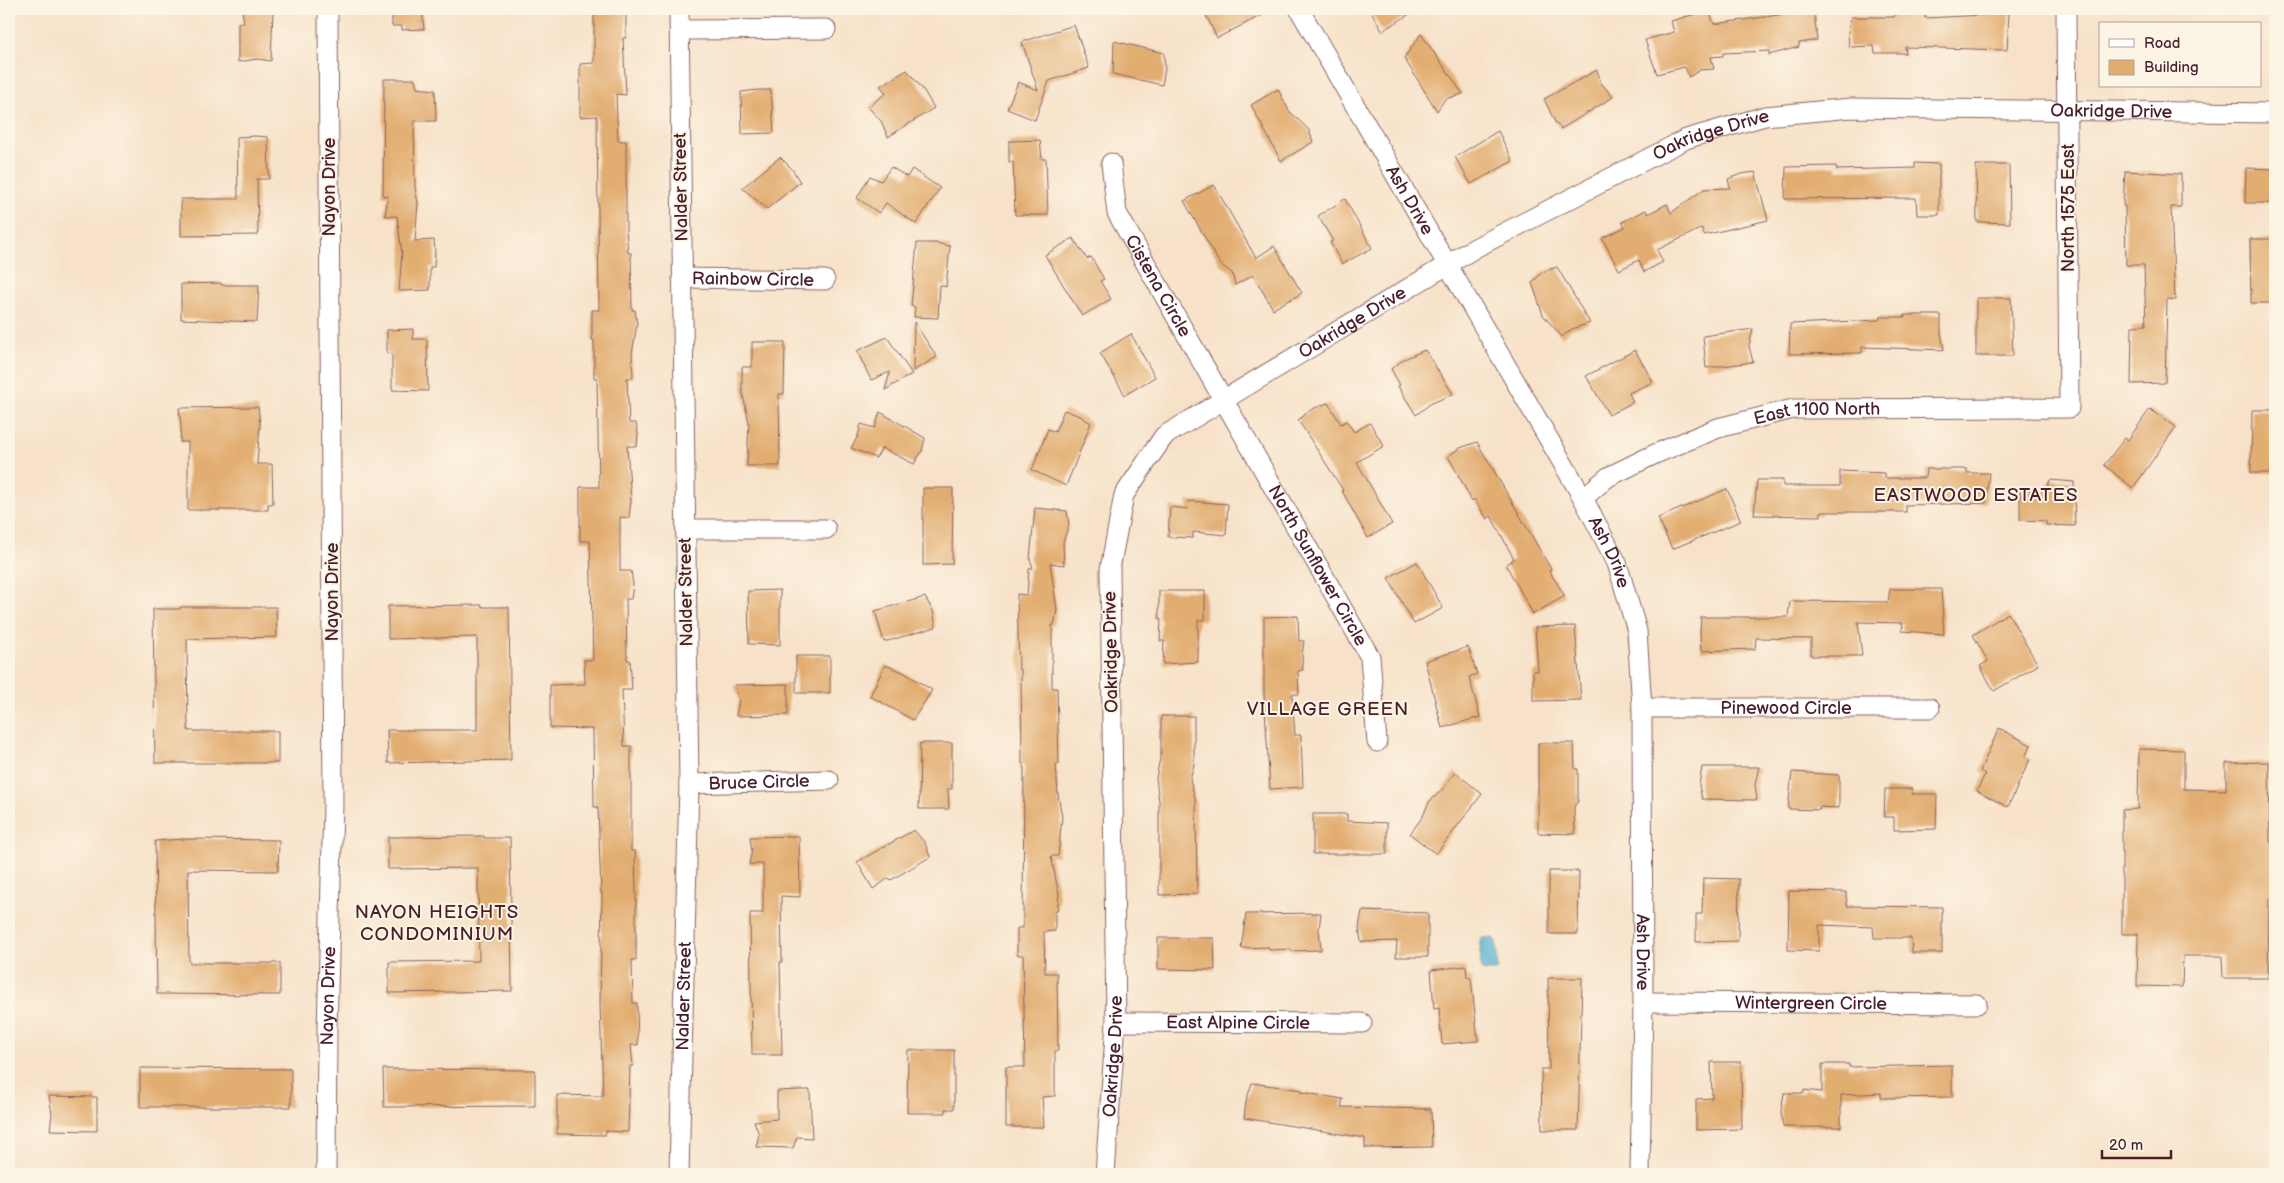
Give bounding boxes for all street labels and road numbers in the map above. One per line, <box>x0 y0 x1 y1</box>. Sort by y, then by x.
street label: Oakridge Drive <box>2050 100 2173 122</box>
street label: Oakridge Drive <box>1649 105 1772 165</box>
street label: Nalder Street <box>670 132 692 242</box>
street label: Nayon Drive <box>319 137 340 236</box>
street label: North 1575 East <box>2058 143 2079 272</box>
street label: Ash Drive <box>1382 162 1438 239</box>
street label: Cistena Circle <box>1121 231 1196 341</box>
street label: Rainbow Circle <box>692 268 815 290</box>
street label: Oakridge Drive <box>1295 282 1410 363</box>
street label: East 1100 North <box>1751 398 1880 429</box>
street label: North Sunflower Circle <box>1264 481 1372 650</box>
street label: Ash Drive <box>1584 513 1634 591</box>
street label: Nalder Street <box>675 537 697 647</box>
street label: Nayon Drive <box>322 542 343 641</box>
street label: Oakridge Drive <box>1099 591 1123 713</box>
street label: Pinewood Circle <box>1720 698 1852 719</box>
street label: Bruce Circle <box>708 770 810 794</box>
street label: Ash Drive <box>1632 914 1653 991</box>
street label: Nalder Street <box>672 941 695 1051</box>
street label: Nayon Drive <box>316 946 340 1046</box>
street label: Wintergreen Circle <box>1735 992 1887 1014</box>
street label: Oakridge Drive <box>1099 995 1127 1118</box>
street label: East Alpine Circle <box>1166 1012 1310 1033</box>

